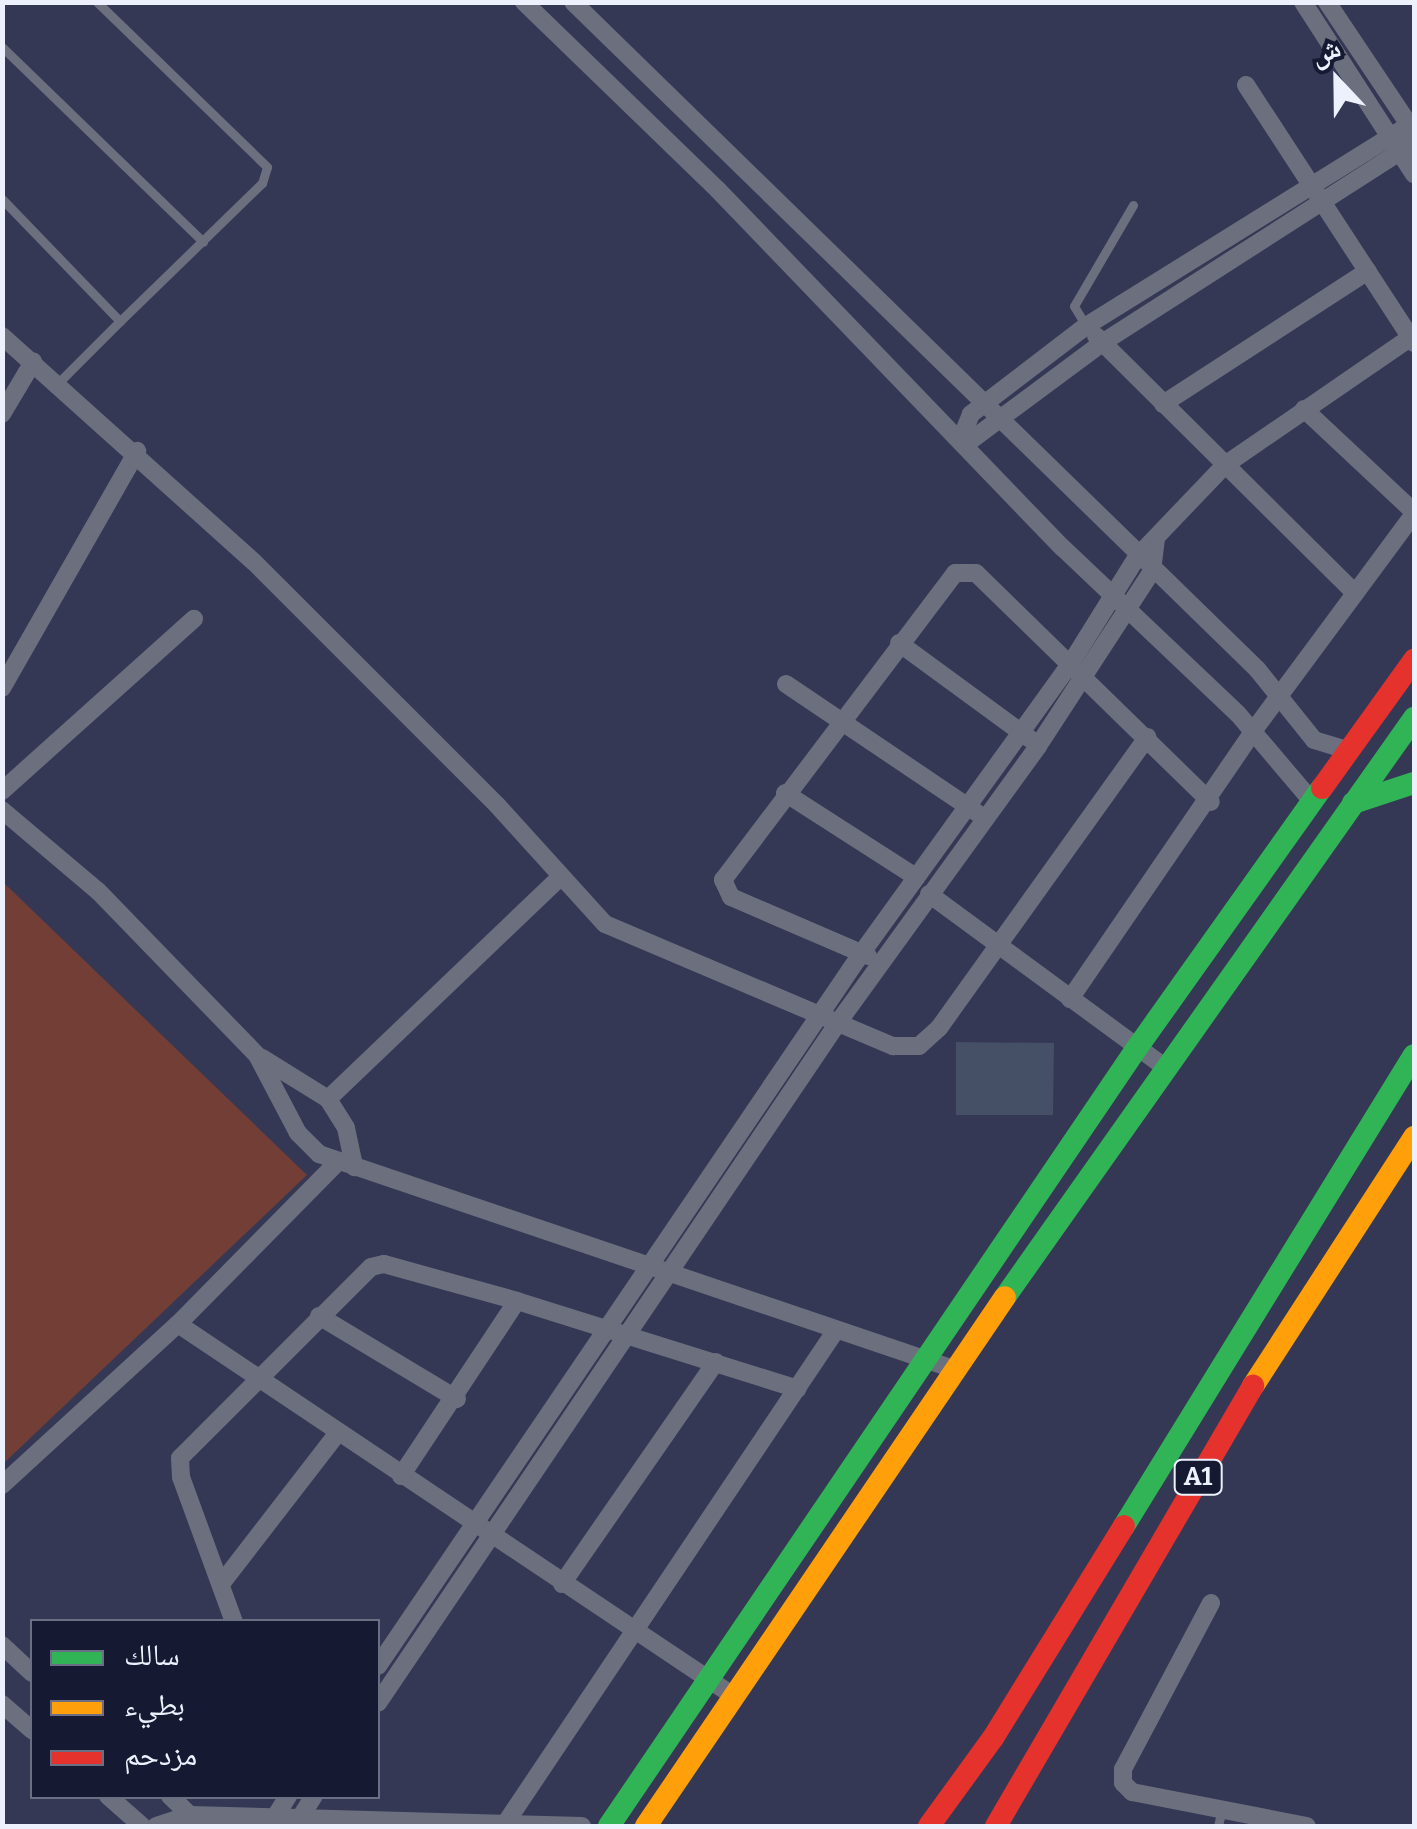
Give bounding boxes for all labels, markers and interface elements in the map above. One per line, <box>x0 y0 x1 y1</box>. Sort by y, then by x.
north arrow <box>1287 30 1387 130</box>
text: ش <box>1306 31 1346 73</box>
road number: A1 <box>1173 1457 1223 1497</box>
legend <box>30 1619 380 1799</box>
text: سالك <box>124 1637 180 1673</box>
text: بطيء <box>124 1687 185 1723</box>
text: مزدحم <box>124 1737 197 1773</box>

